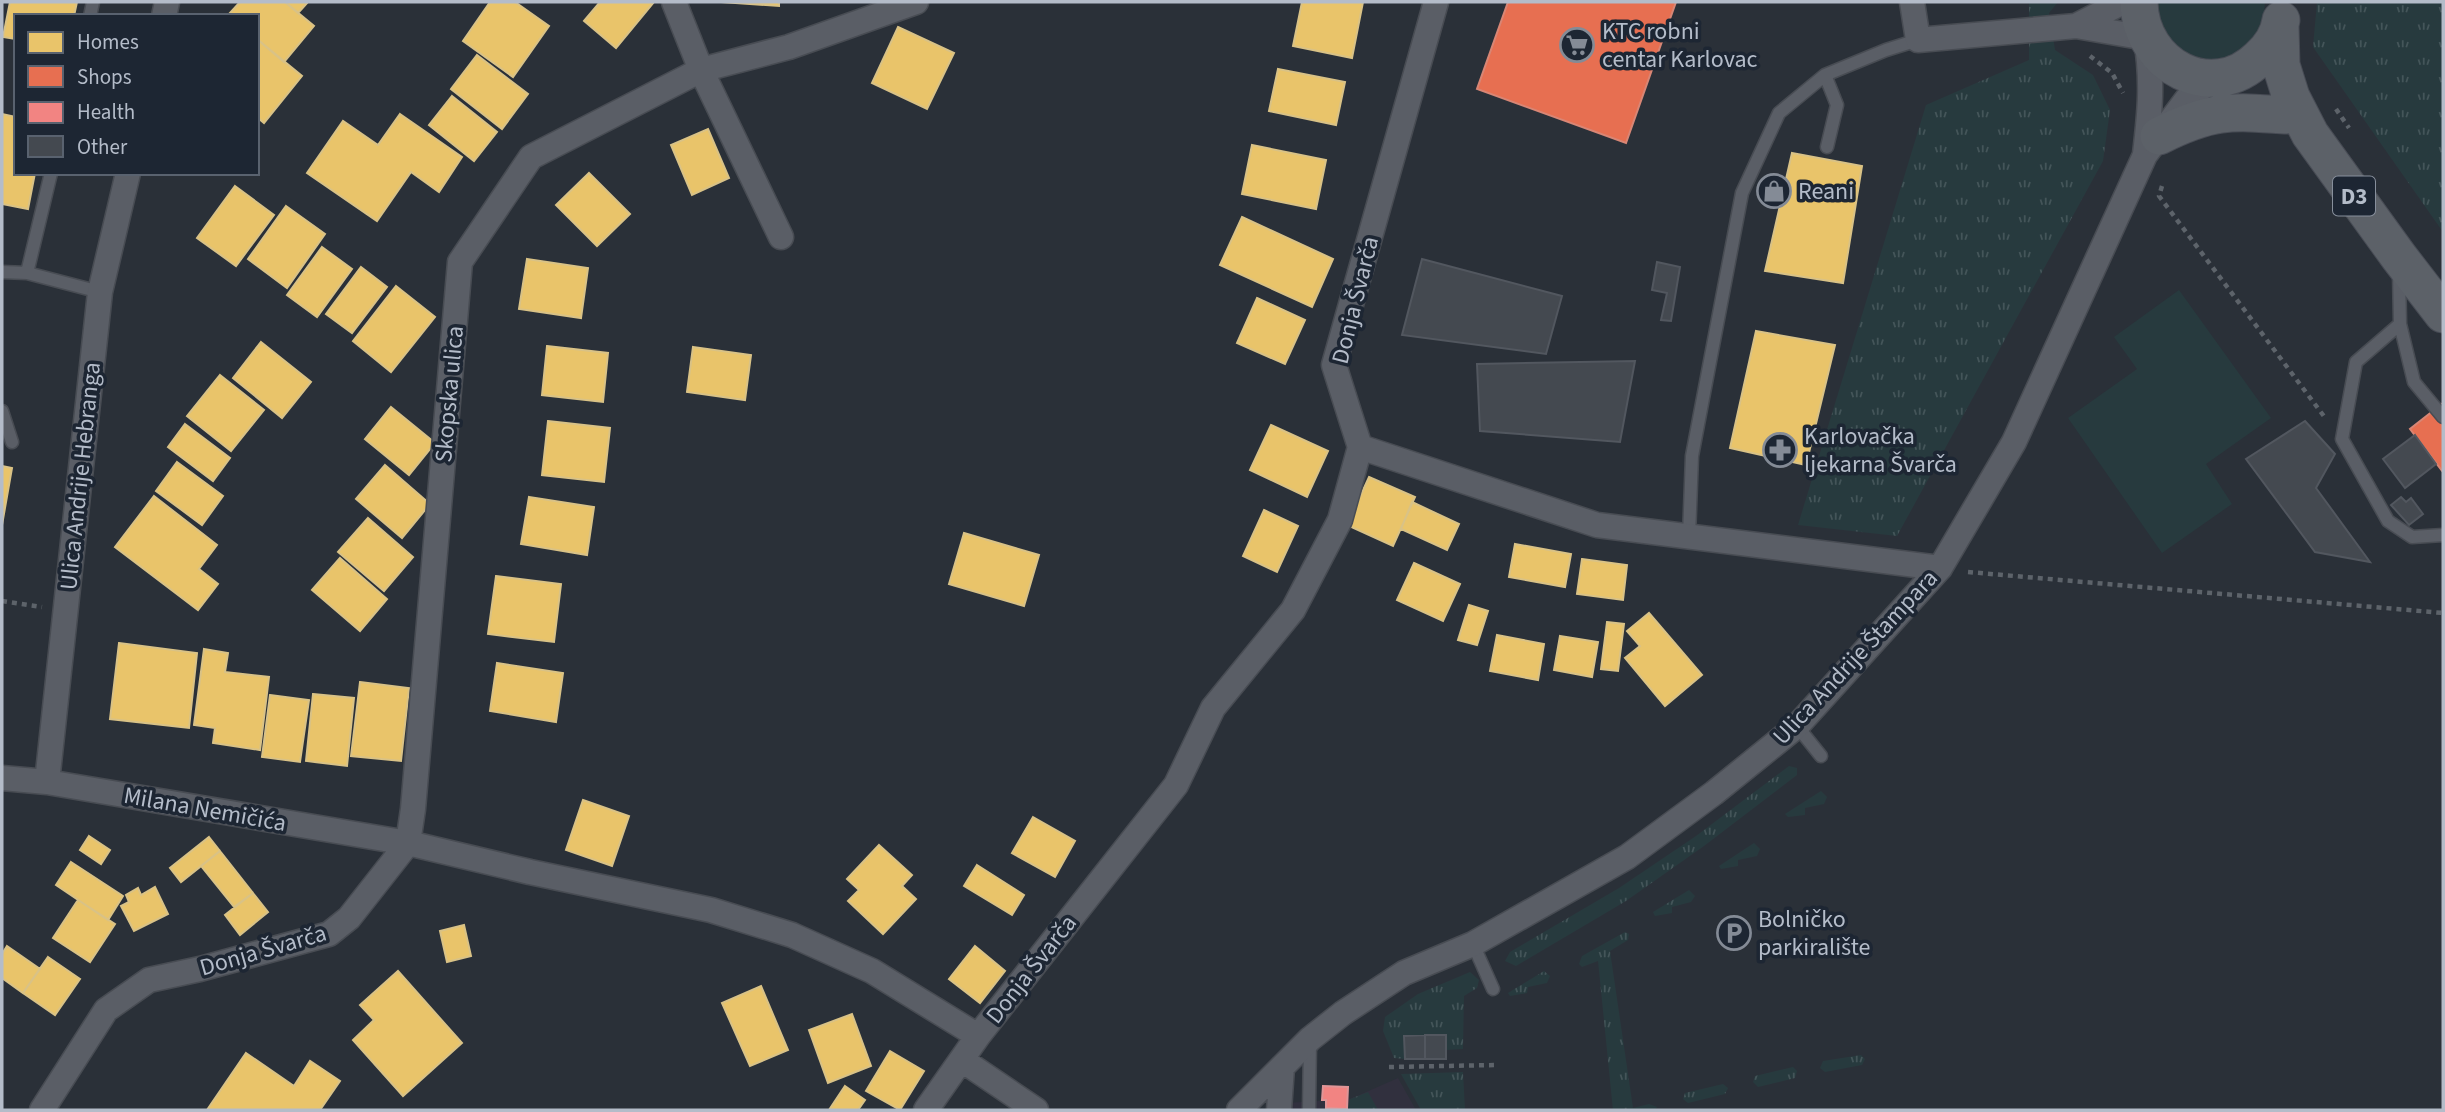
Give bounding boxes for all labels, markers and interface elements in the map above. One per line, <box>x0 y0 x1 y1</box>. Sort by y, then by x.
legend <box>14 14 259 175</box>
place label: KTC robni centar Karlovac <box>1602 14 1757 77</box>
supermarket icon: KTC robni centar Karlovac <box>1558 26 1596 64</box>
text: Homes <box>77 27 139 57</box>
text: Shops <box>77 62 132 92</box>
text: Health <box>77 97 135 127</box>
text: Other <box>77 132 128 162</box>
shop icon: Reani <box>1755 172 1793 210</box>
place label: Reani <box>1798 174 1854 209</box>
road number: D3 <box>2333 176 2375 216</box>
street label: Donja Švarča <box>1323 233 1388 368</box>
street label: Skopska ulica <box>426 324 473 464</box>
street label: Ulica Andrije Hebranga <box>51 360 110 592</box>
place label: Karlovačka ljekarna Švarča <box>1804 419 1957 482</box>
pharmacy icon: Karlovačka ljekarna Švarča <box>1761 431 1799 469</box>
street label: Ulica Andrije Štampara <box>1765 562 1946 753</box>
street label: Milana Nemičića <box>121 778 289 841</box>
place label: Bolničko parkiralište <box>1758 902 1870 965</box>
street label: Donja Švarča <box>978 907 1085 1031</box>
parking icon: Bolničko parkiralište <box>1715 914 1753 952</box>
street label: Donja Švarča <box>196 916 331 985</box>

